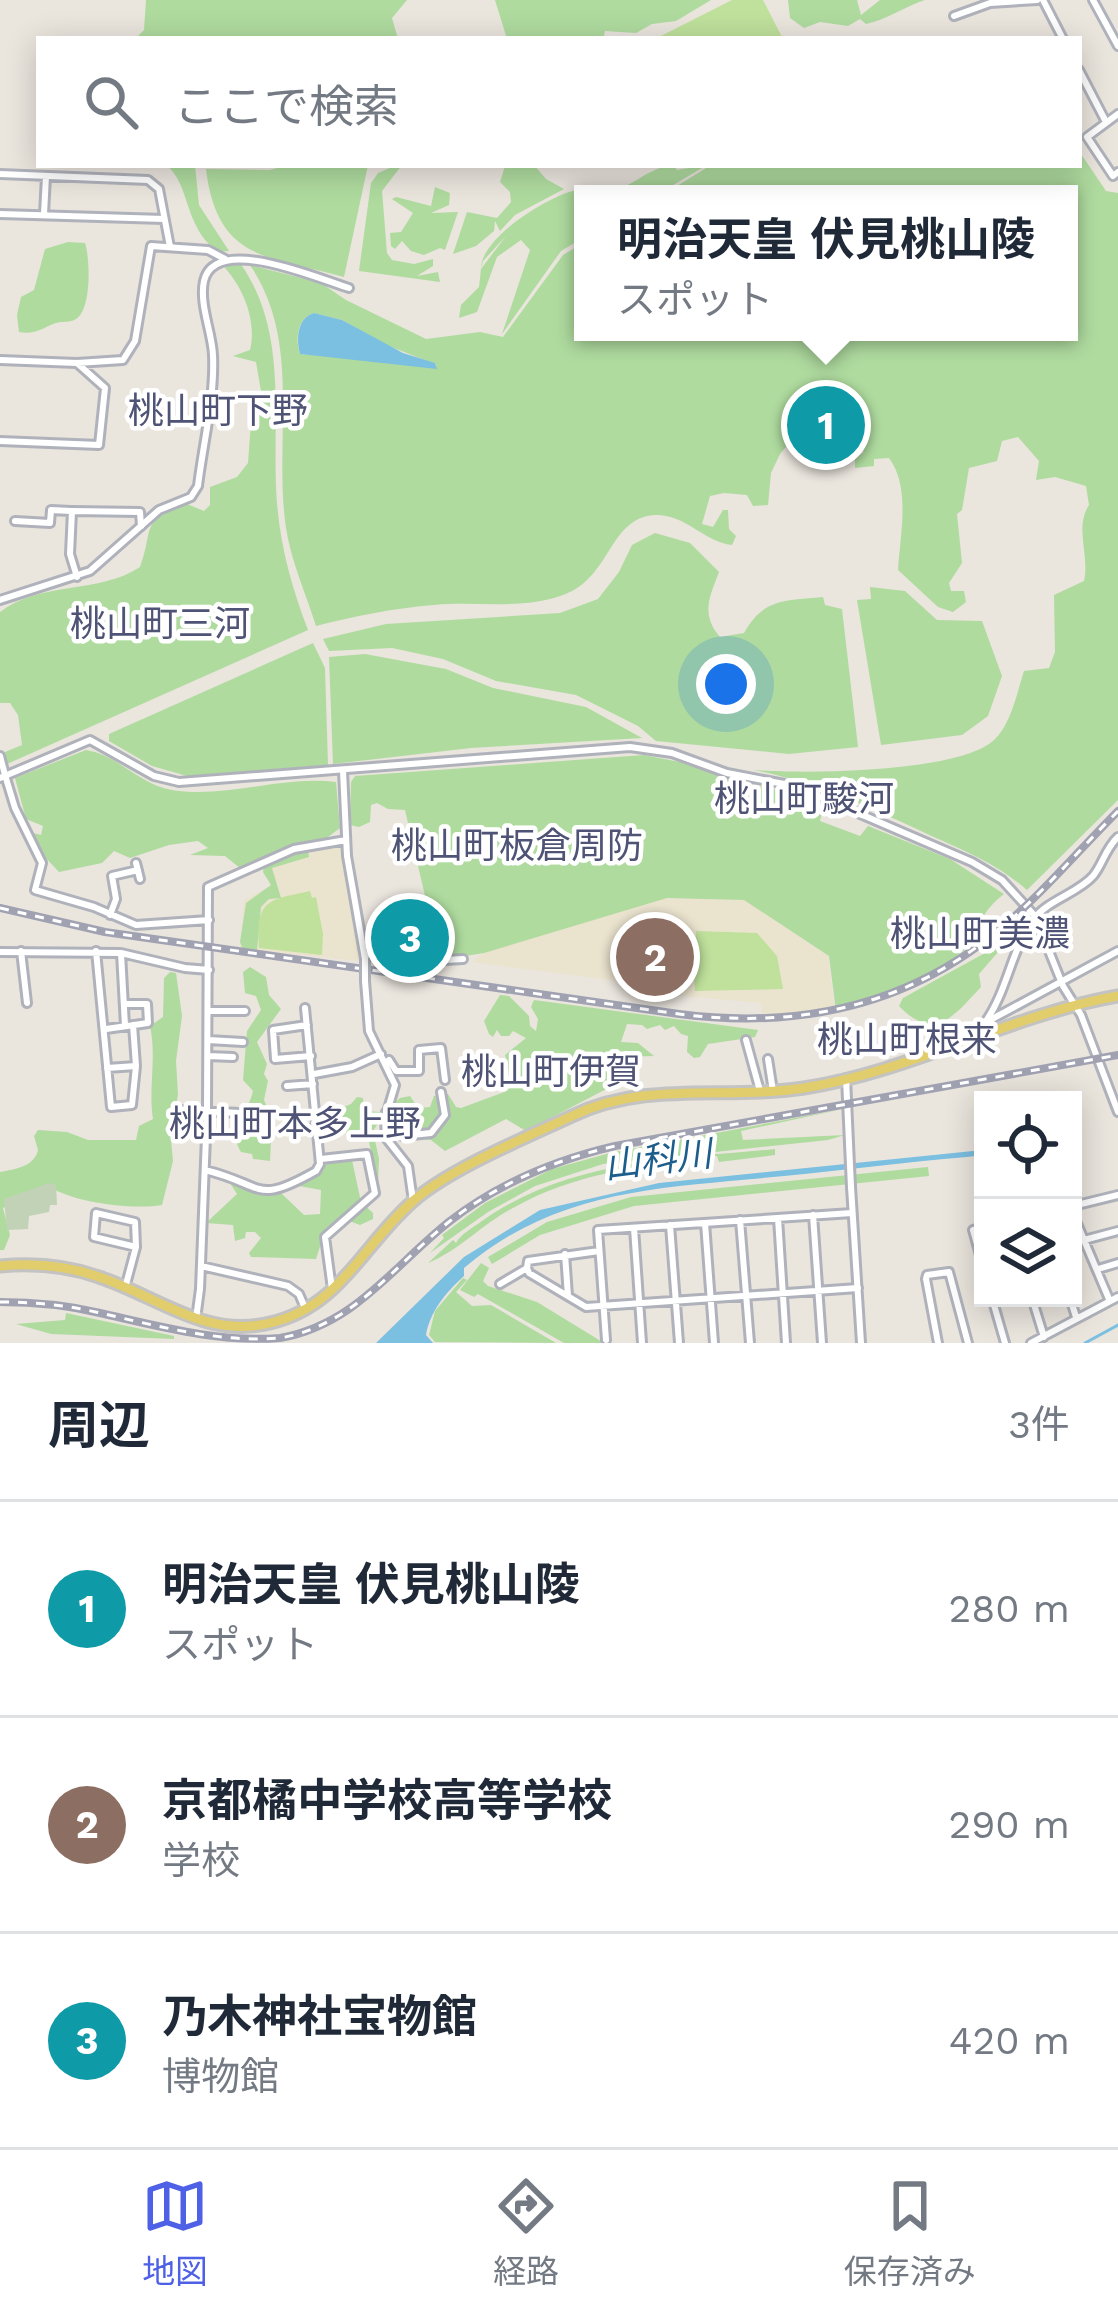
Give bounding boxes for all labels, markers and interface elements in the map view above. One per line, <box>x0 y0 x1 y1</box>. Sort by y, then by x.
search box <box>36 36 1082 168</box>
icon: search <box>78 69 144 135</box>
text: ここで検索 <box>174 80 399 133</box>
popup <box>574 185 1078 341</box>
text: 明治天皇 伏見桃山陵 <box>617 213 1035 266</box>
text: スポット <box>617 277 773 322</box>
pin: 1 <box>787 380 865 470</box>
district label: 桃山町下野 <box>128 390 308 432</box>
district label: 桃山町三河 <box>70 603 250 645</box>
your location <box>696 654 756 714</box>
district label: 桃山町駿河 <box>714 778 894 820</box>
district label: 桃山町板倉周防 <box>391 825 643 867</box>
pin: 3 <box>371 893 449 983</box>
pin: 2 <box>616 912 694 1002</box>
district label: 桃山町美濃 <box>890 913 1070 955</box>
district label: 桃山町根来 <box>817 1019 997 1061</box>
district label: 桃山町伊賀 <box>461 1051 641 1093</box>
map controls <box>974 1091 1082 1307</box>
button: locate <box>974 1091 1082 1199</box>
district label: 桃山町本多上野 <box>169 1103 421 1145</box>
water label: 山科川 <box>602 1132 718 1187</box>
button: layers <box>974 1199 1082 1307</box>
text: 周辺 <box>48 1396 150 1455</box>
text: 3件 <box>1008 1402 1070 1447</box>
text: 明治天皇 伏見桃山陵 <box>162 1558 580 1611</box>
text: 1 <box>79 1586 95 1631</box>
text: 280 m <box>949 1586 1070 1631</box>
text: スポット <box>162 1622 318 1667</box>
text: 京都橘中学校高等学校 <box>162 1774 612 1827</box>
text: 2 <box>75 1802 99 1847</box>
text: 290 m <box>948 1802 1070 1847</box>
text: 学校 <box>162 1838 240 1883</box>
text: 乃木神社宝物館 <box>162 1990 477 2043</box>
text: 3 <box>75 2018 99 2063</box>
text: 420 m <box>949 2018 1070 2063</box>
text: 博物館 <box>162 2054 279 2099</box>
tab: 地図 <box>142 2173 208 2293</box>
tab: 経路 <box>493 2173 559 2293</box>
tab: 保存済み <box>844 2173 976 2293</box>

